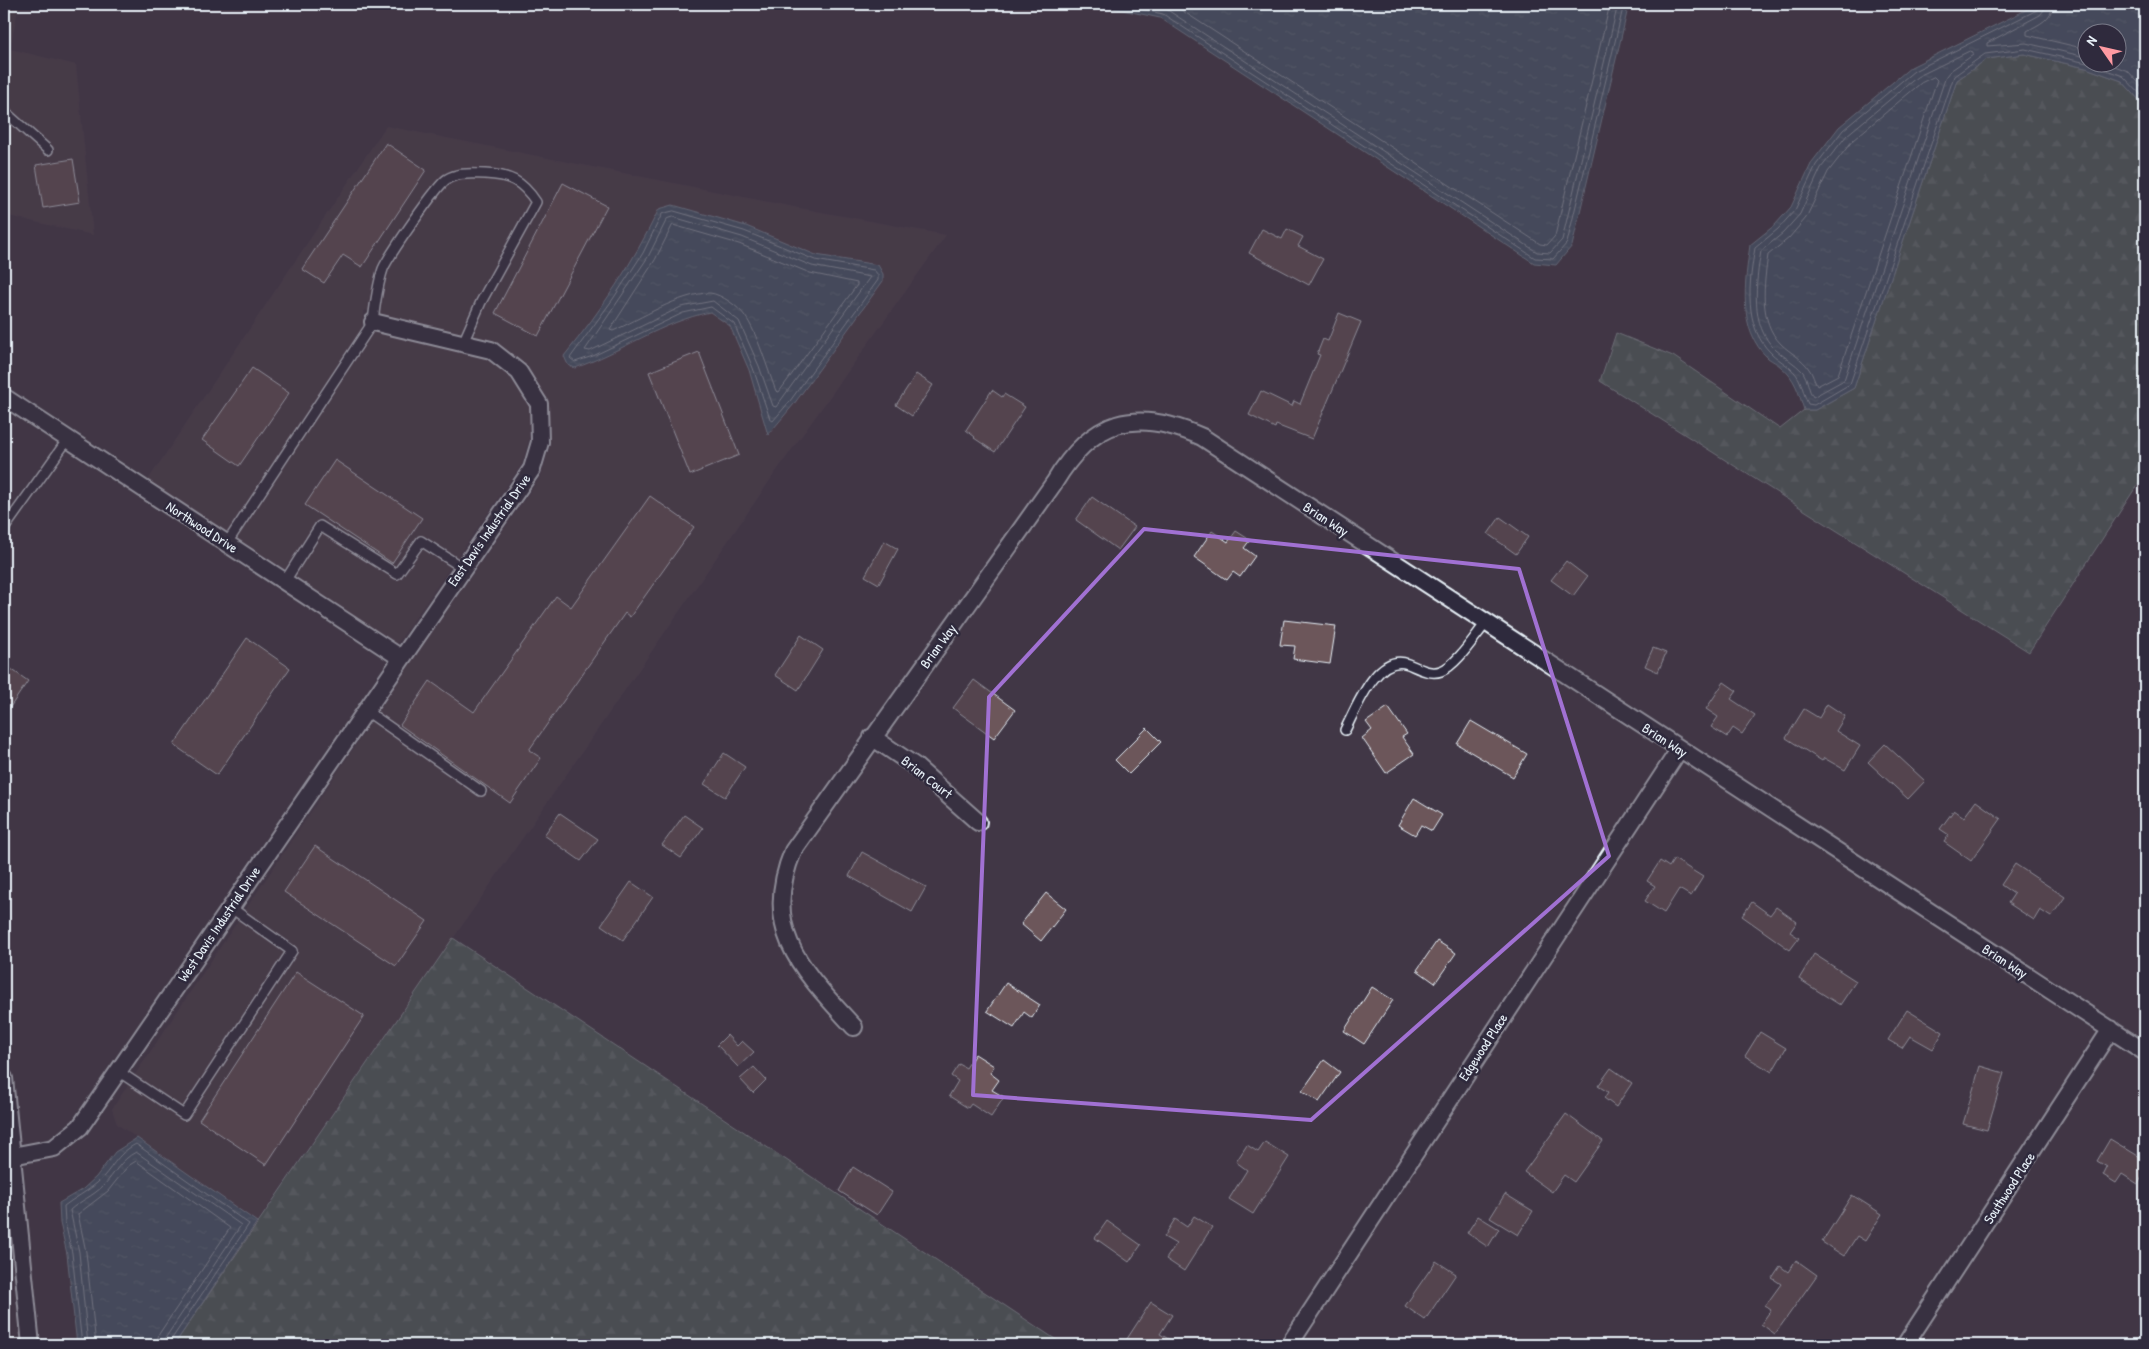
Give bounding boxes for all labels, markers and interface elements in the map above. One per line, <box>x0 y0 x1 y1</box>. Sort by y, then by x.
north arrow <box>2076 22 2126 72</box>
text: N <box>2081 32 2101 49</box>
street label: East Davis Industrial Drive <box>443 470 535 590</box>
street label: Northwood Drive <box>163 496 242 557</box>
street label: Brian Way <box>1299 497 1353 541</box>
street label: Brian Way <box>915 620 961 672</box>
street label: Brian Way <box>1638 718 1692 762</box>
street label: Brian Court <box>898 751 957 803</box>
street label: West Davis Industrial Drive <box>173 862 265 985</box>
street label: Brian Way <box>1978 939 2032 983</box>
street label: Edgewood Place <box>1454 1009 1513 1085</box>
street label: Southwood Place <box>1978 1148 2039 1227</box>

